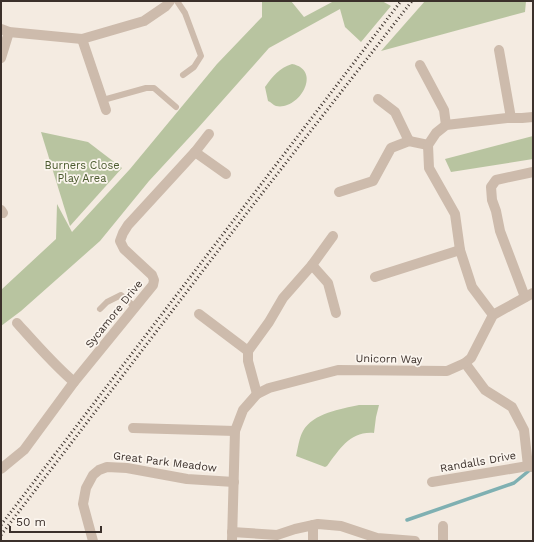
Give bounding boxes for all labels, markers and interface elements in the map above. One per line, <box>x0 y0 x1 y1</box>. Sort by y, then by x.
park label: Burners Close Play Area <box>44 159 120 185</box>
street label: Sycamore Drive <box>83 277 145 351</box>
street label: Unicorn Way <box>356 352 423 366</box>
street label: Great Park Meadow <box>112 449 218 475</box>
street label: Randalls Drive <box>439 449 517 475</box>
scale bar <box>10 508 101 534</box>
text: 50 m <box>16 515 46 529</box>

